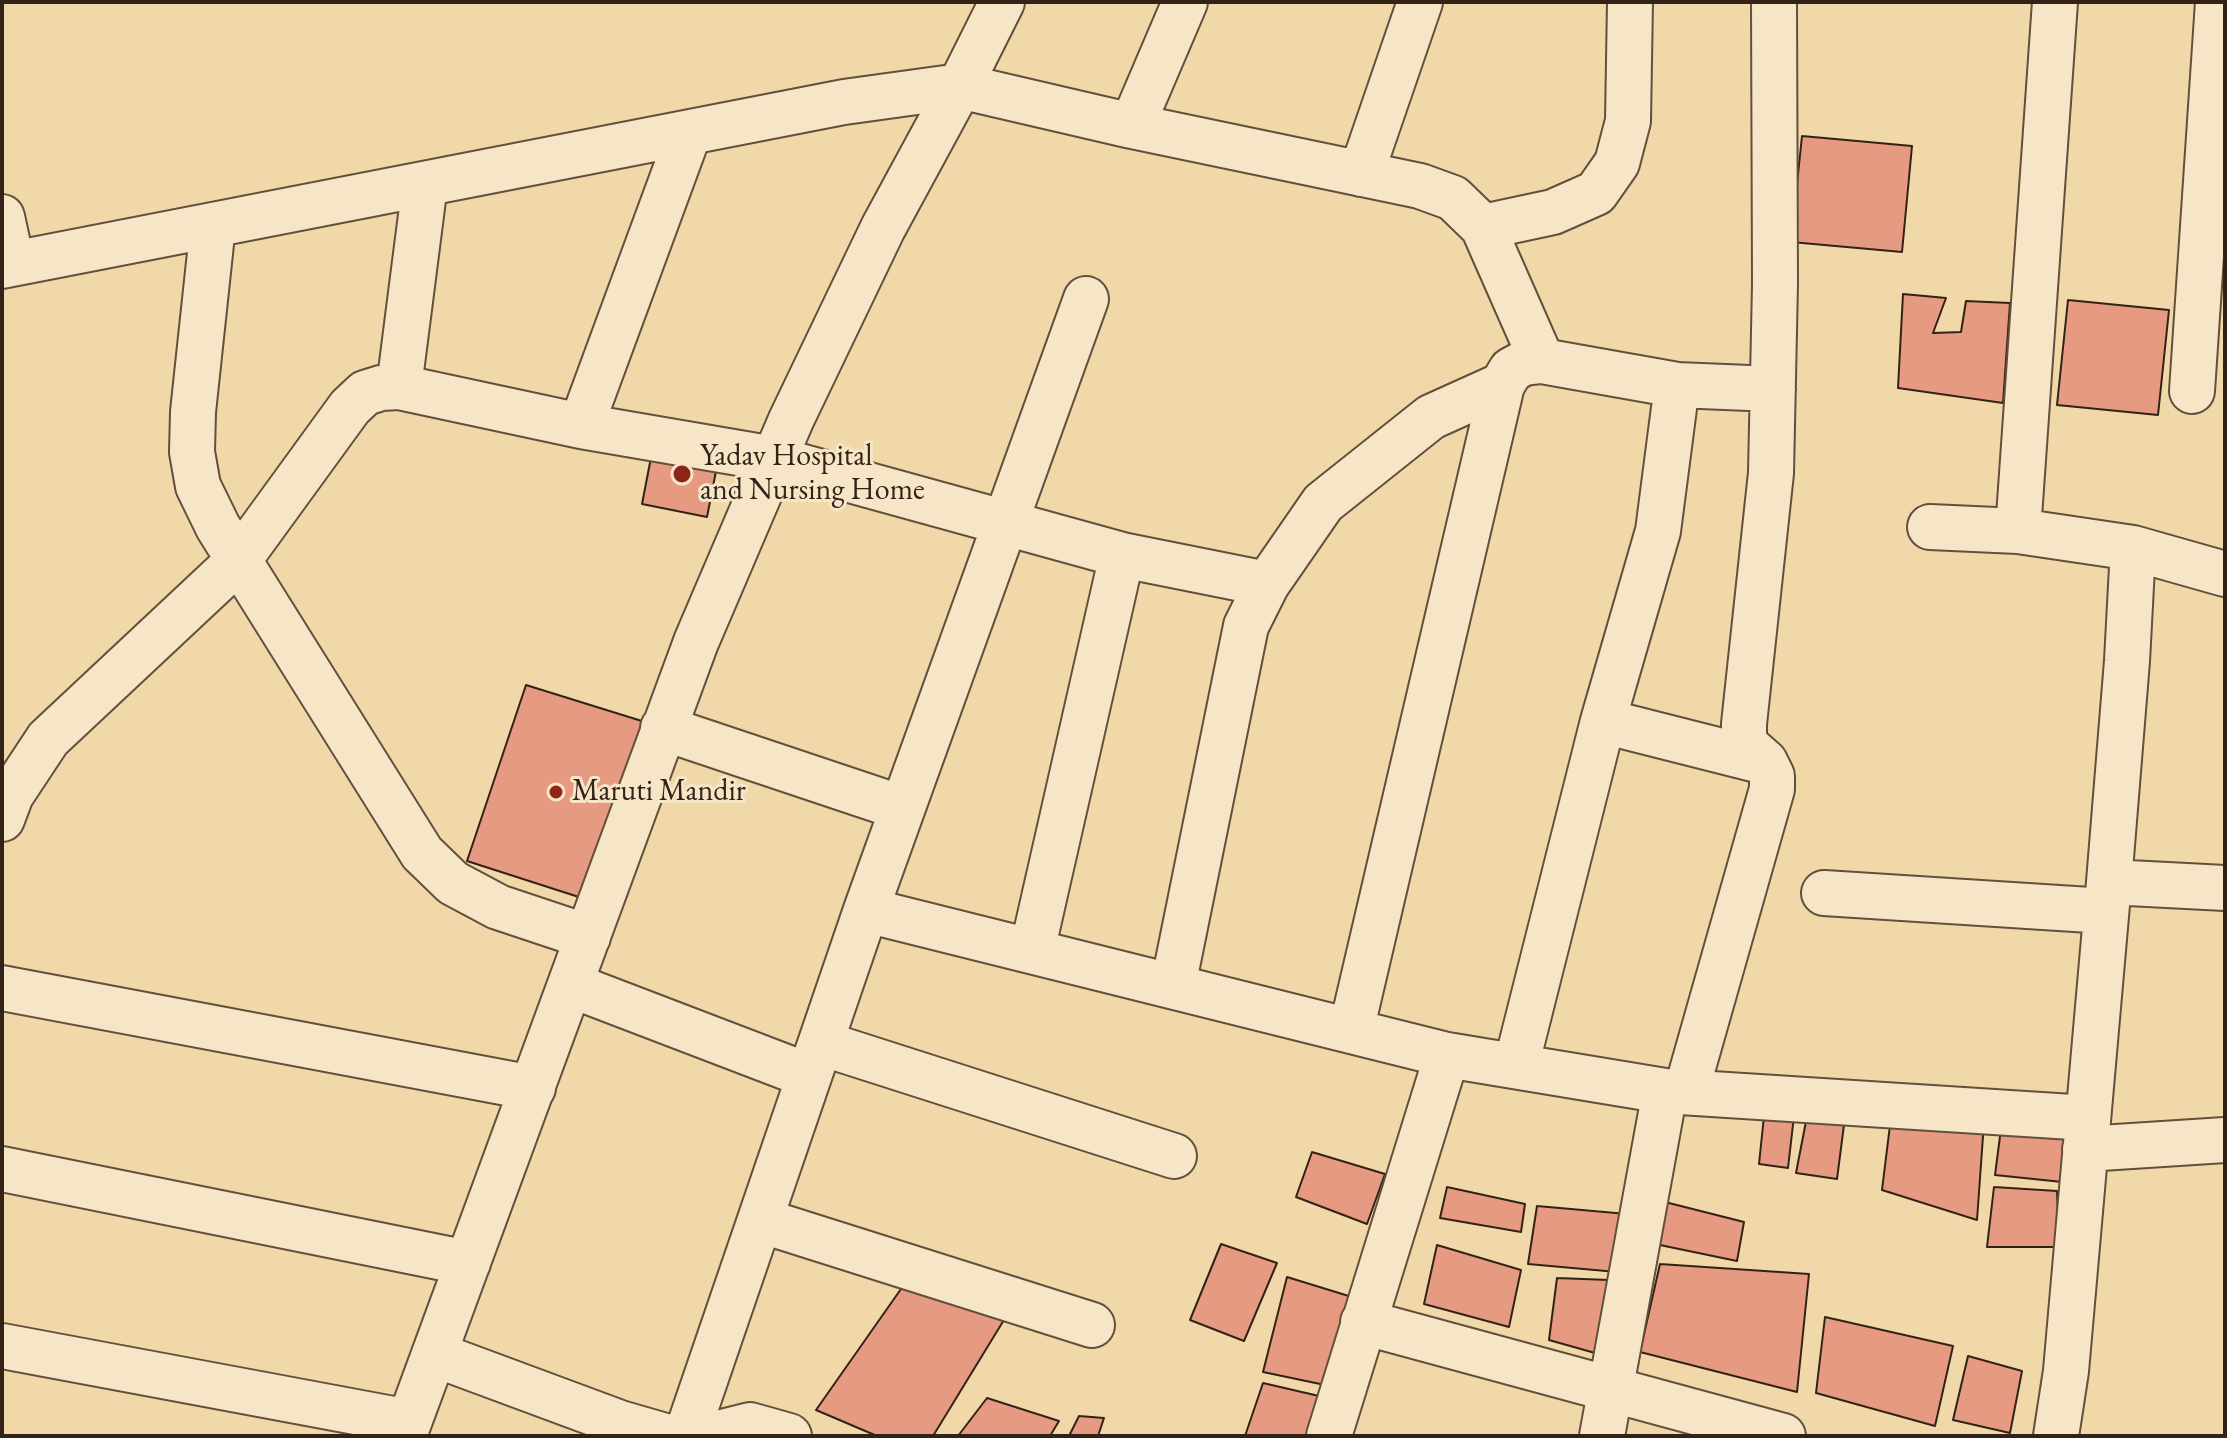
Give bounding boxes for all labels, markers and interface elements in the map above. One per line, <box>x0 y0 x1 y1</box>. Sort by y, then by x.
place label: Yadav Hospital and Nursing Home <box>700 439 925 510</box>
marker: Yadav Hospital and Nursing Home <box>671 463 693 485</box>
place label: Maruti Mandir <box>572 774 746 810</box>
marker: Maruti Mandir <box>547 783 565 801</box>

